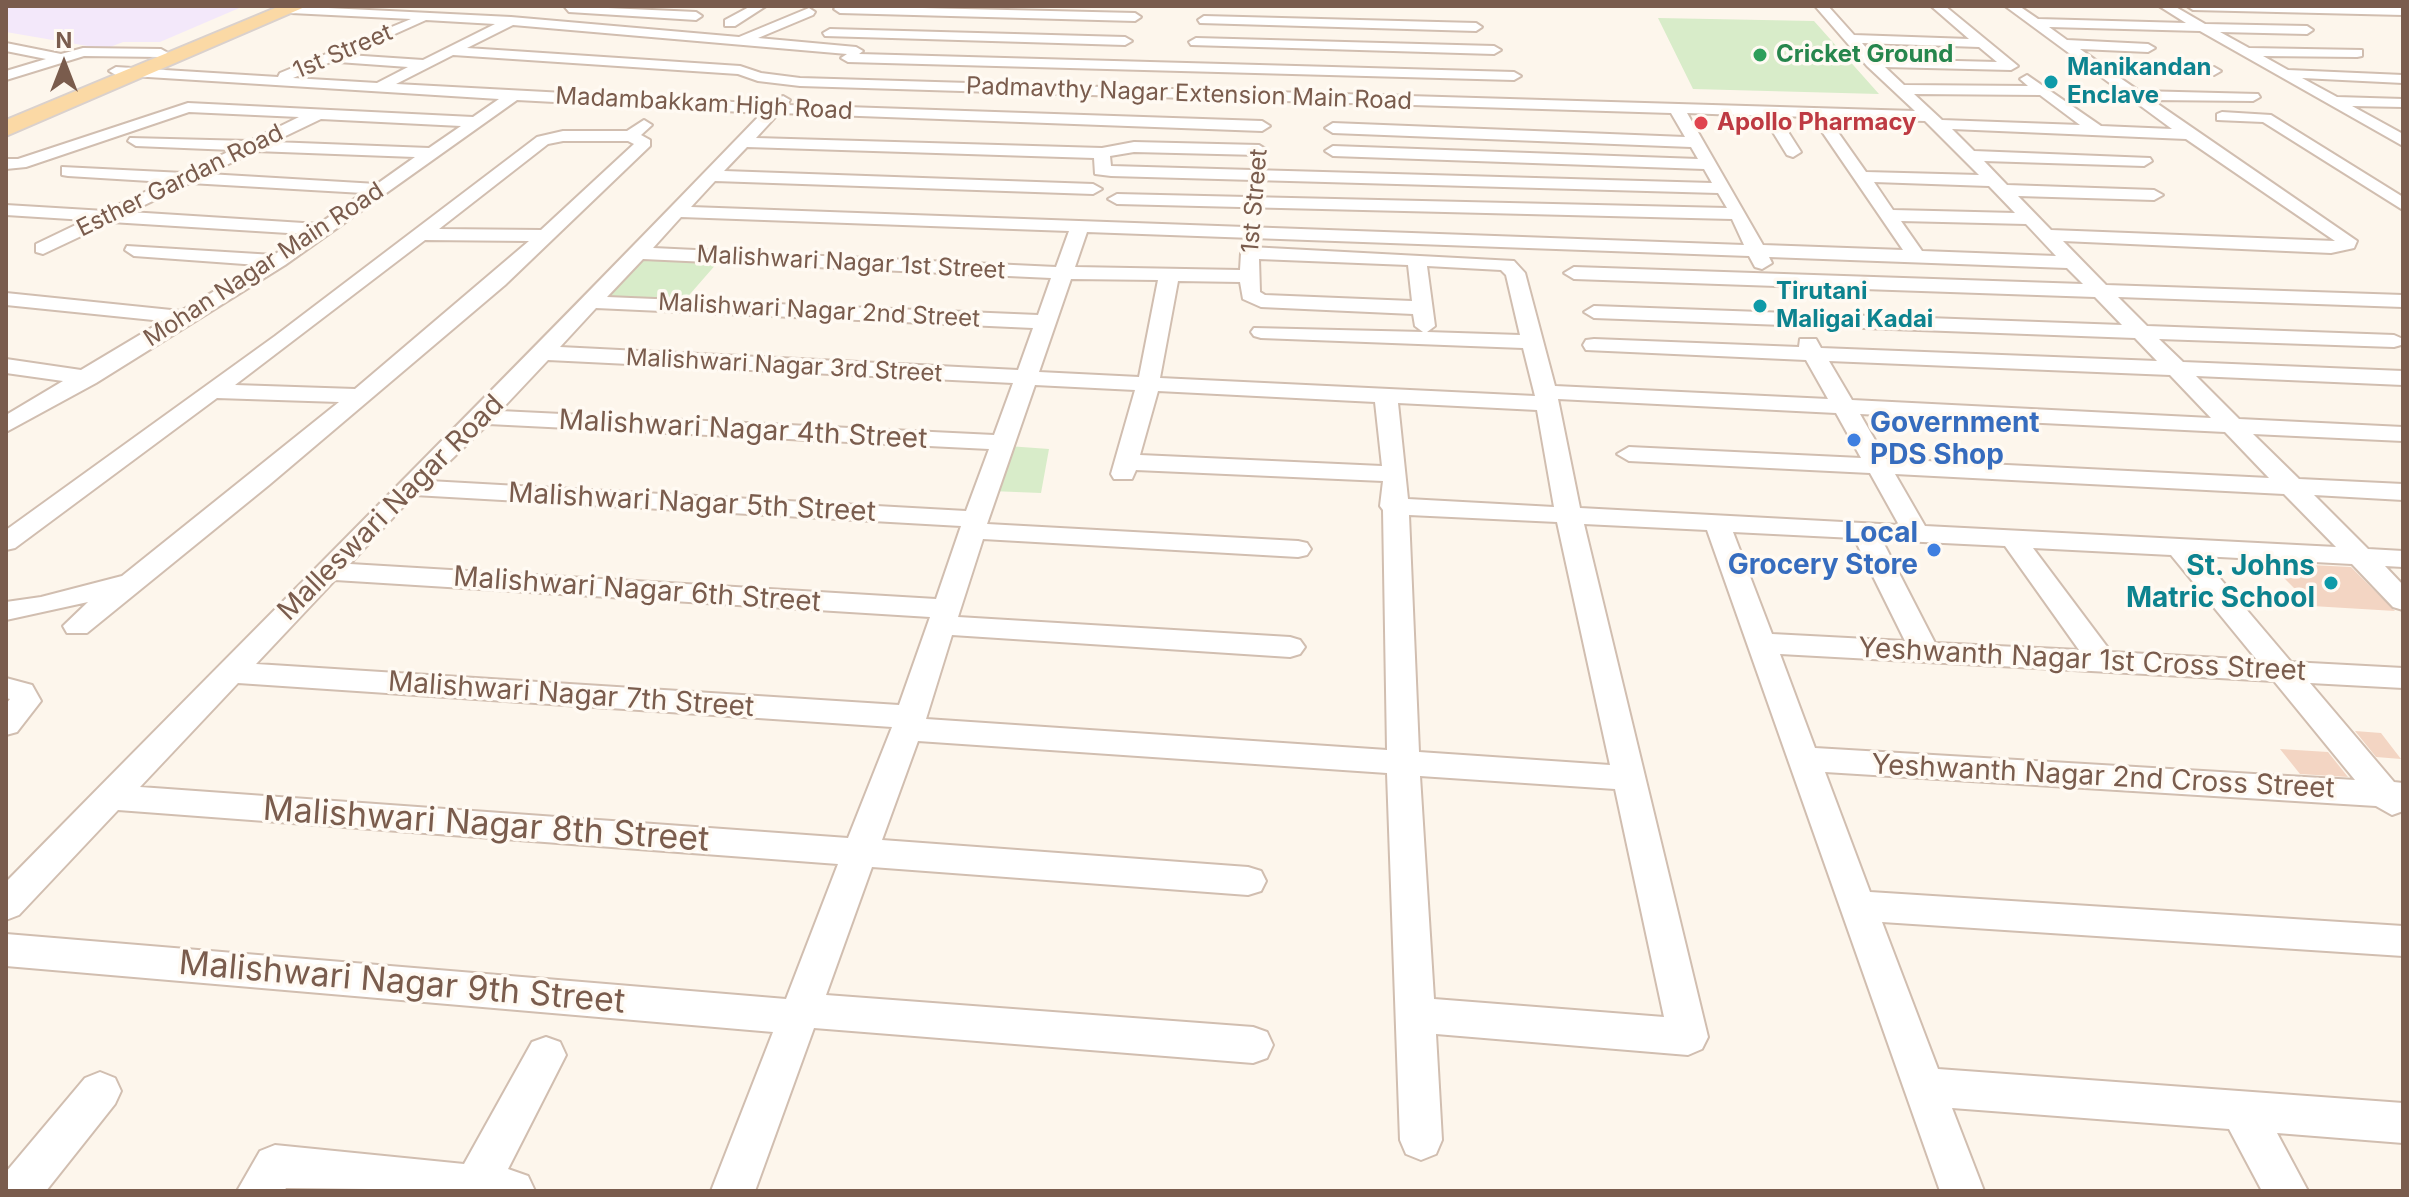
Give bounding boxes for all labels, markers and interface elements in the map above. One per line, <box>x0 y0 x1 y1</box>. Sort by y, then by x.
street label: 1st Street <box>289 18 397 86</box>
north arrow <box>24 24 104 104</box>
text: N <box>56 27 72 53</box>
place label: Cricket Ground <box>1776 41 1953 69</box>
marker: Cricket Ground <box>1751 46 1769 64</box>
place label: Manikandan Enclave <box>2067 54 2212 110</box>
street label: Padmavthy Nagar Extension Main Road <box>965 72 1413 116</box>
marker: Manikandan Enclave <box>2042 73 2060 91</box>
street label: Madambakkam High Road <box>555 82 853 126</box>
place label: Apollo Pharmacy <box>1717 109 1917 137</box>
marker: Apollo Pharmacy <box>1692 114 1710 132</box>
street label: Esther Gardan Road <box>72 119 288 243</box>
street label: 1st Street <box>1236 148 1274 254</box>
street label: Mohan Nagar Main Road <box>139 177 389 353</box>
street label: Malishwari Nagar 1st Street <box>696 241 1006 285</box>
place label: Tirutani Maligai Kadai <box>1776 278 1933 334</box>
street label: Malishwari Nagar 2nd Street <box>657 288 981 334</box>
marker: Tirutani Maligai Kadai <box>1751 297 1769 315</box>
street label: Malishwari Nagar 3rd Street <box>625 343 943 389</box>
street label: Malleswari Nagar Road <box>271 388 511 628</box>
street label: Malishwari Nagar 4th Street <box>558 404 928 456</box>
place label: Government PDS Shop <box>1870 407 2040 473</box>
marker: Government PDS Shop <box>1845 431 1863 449</box>
street label: Malishwari Nagar 5th Street <box>507 477 877 529</box>
place label: Local Grocery Store <box>1728 517 1918 583</box>
marker: Local Grocery Store <box>1925 541 1943 559</box>
place label: St. Johns Matric School <box>2126 550 2315 616</box>
street label: Malishwari Nagar 6th Street <box>452 560 822 620</box>
marker: St. Johns Matric School <box>2322 574 2340 592</box>
street label: Yeshwanth Nagar 1st Cross Street <box>1857 631 2307 689</box>
street label: Malishwari Nagar 7th Street <box>387 665 755 725</box>
street label: Yeshwanth Nagar 2nd Cross Street <box>1871 748 2335 806</box>
street label: Malishwari Nagar 8th Street <box>262 789 710 861</box>
street label: Malishwari Nagar 9th Street <box>177 943 627 1023</box>

